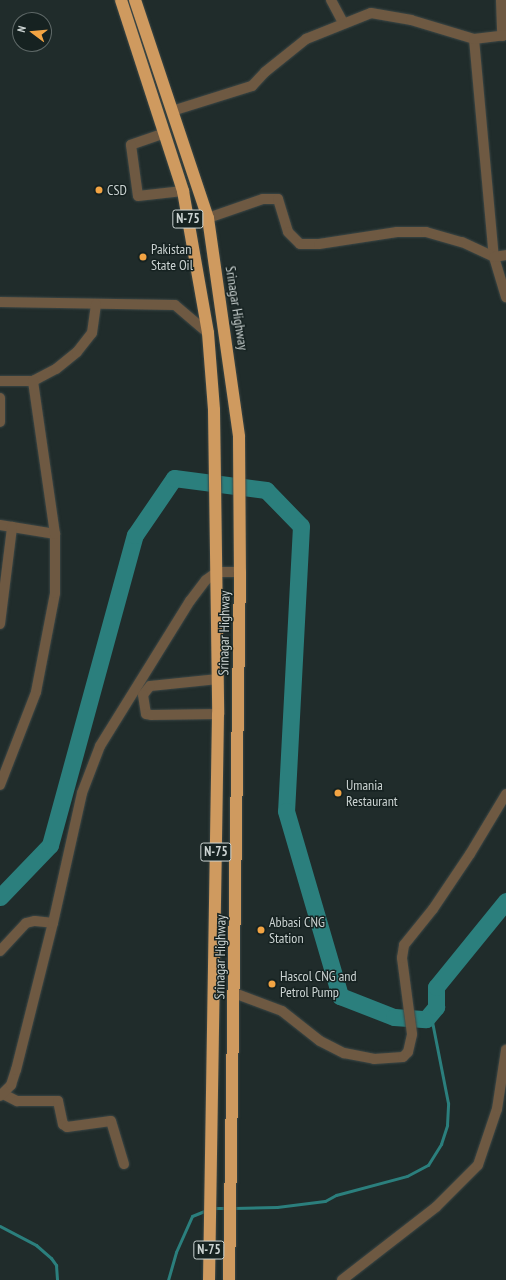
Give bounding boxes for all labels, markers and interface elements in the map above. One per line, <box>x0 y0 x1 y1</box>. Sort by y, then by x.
north arrow <box>12 12 52 52</box>
text: N <box>14 24 29 34</box>
place label: CSD <box>107 182 127 198</box>
marker: CSD <box>94 185 104 195</box>
road number: N-75 <box>172 208 204 230</box>
place label: Pakistan State Oil <box>151 241 193 274</box>
marker: Pakistan State Oil <box>138 252 148 262</box>
street label: Srinagar Highway <box>222 265 252 351</box>
street label: Srinagar Highway <box>215 590 233 676</box>
place label: Umania Restaurant <box>346 777 398 810</box>
marker: Umania Restaurant <box>333 788 343 798</box>
road number: N-75 <box>200 841 232 863</box>
street label: Srinagar Highway <box>211 914 229 1000</box>
place label: Abbasi CNG Station <box>269 914 325 946</box>
marker: Abbasi CNG Station <box>256 925 266 935</box>
place label: Hascol CNG and Petrol Pump <box>280 968 356 1000</box>
marker: Hascol CNG and Petrol Pump <box>267 979 277 989</box>
road number: N-75 <box>193 1239 225 1261</box>

